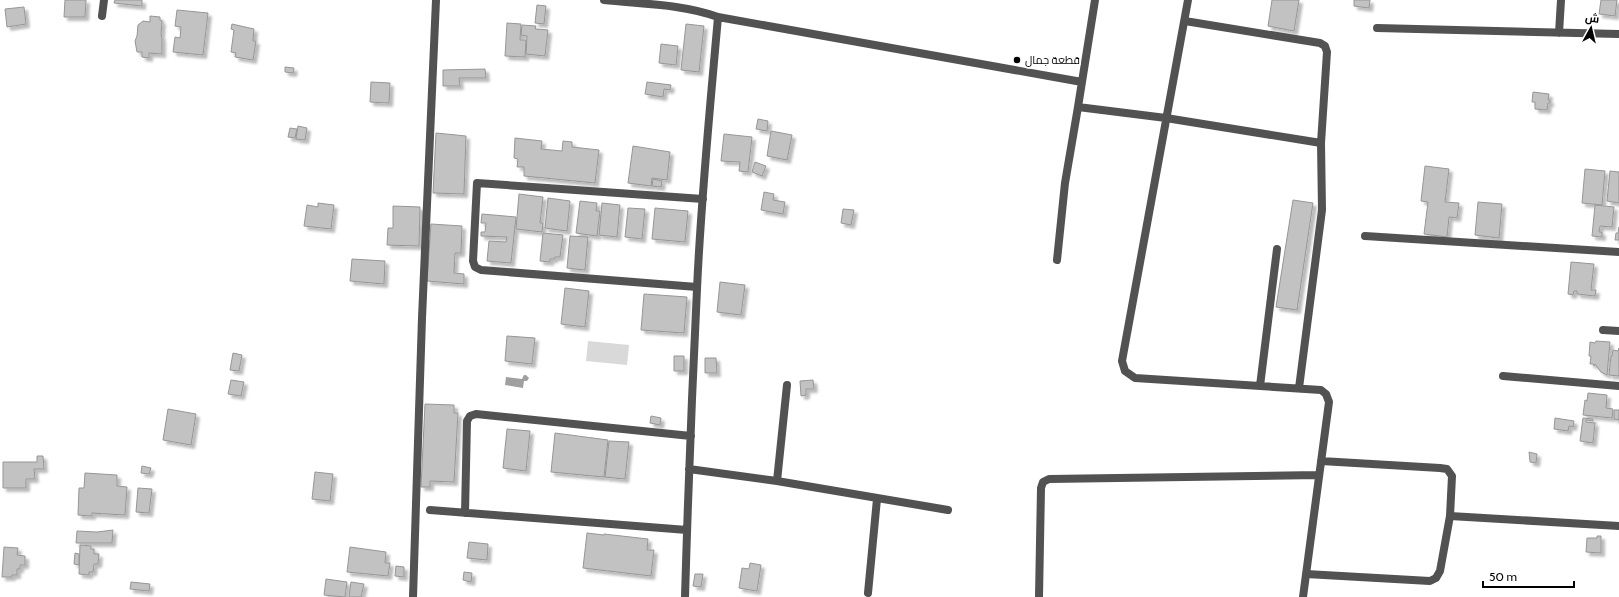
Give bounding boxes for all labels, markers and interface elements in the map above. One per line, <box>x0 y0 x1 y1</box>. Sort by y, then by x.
north arrow <box>1571 8 1611 48</box>
text: ش <box>1584 10 1600 26</box>
place label: قطعة جمال <box>1025 53 1080 67</box>
marker: قطعة جمال <box>1012 55 1022 65</box>
scale bar <box>1483 563 1574 589</box>
text: 50 m <box>1489 569 1517 584</box>

